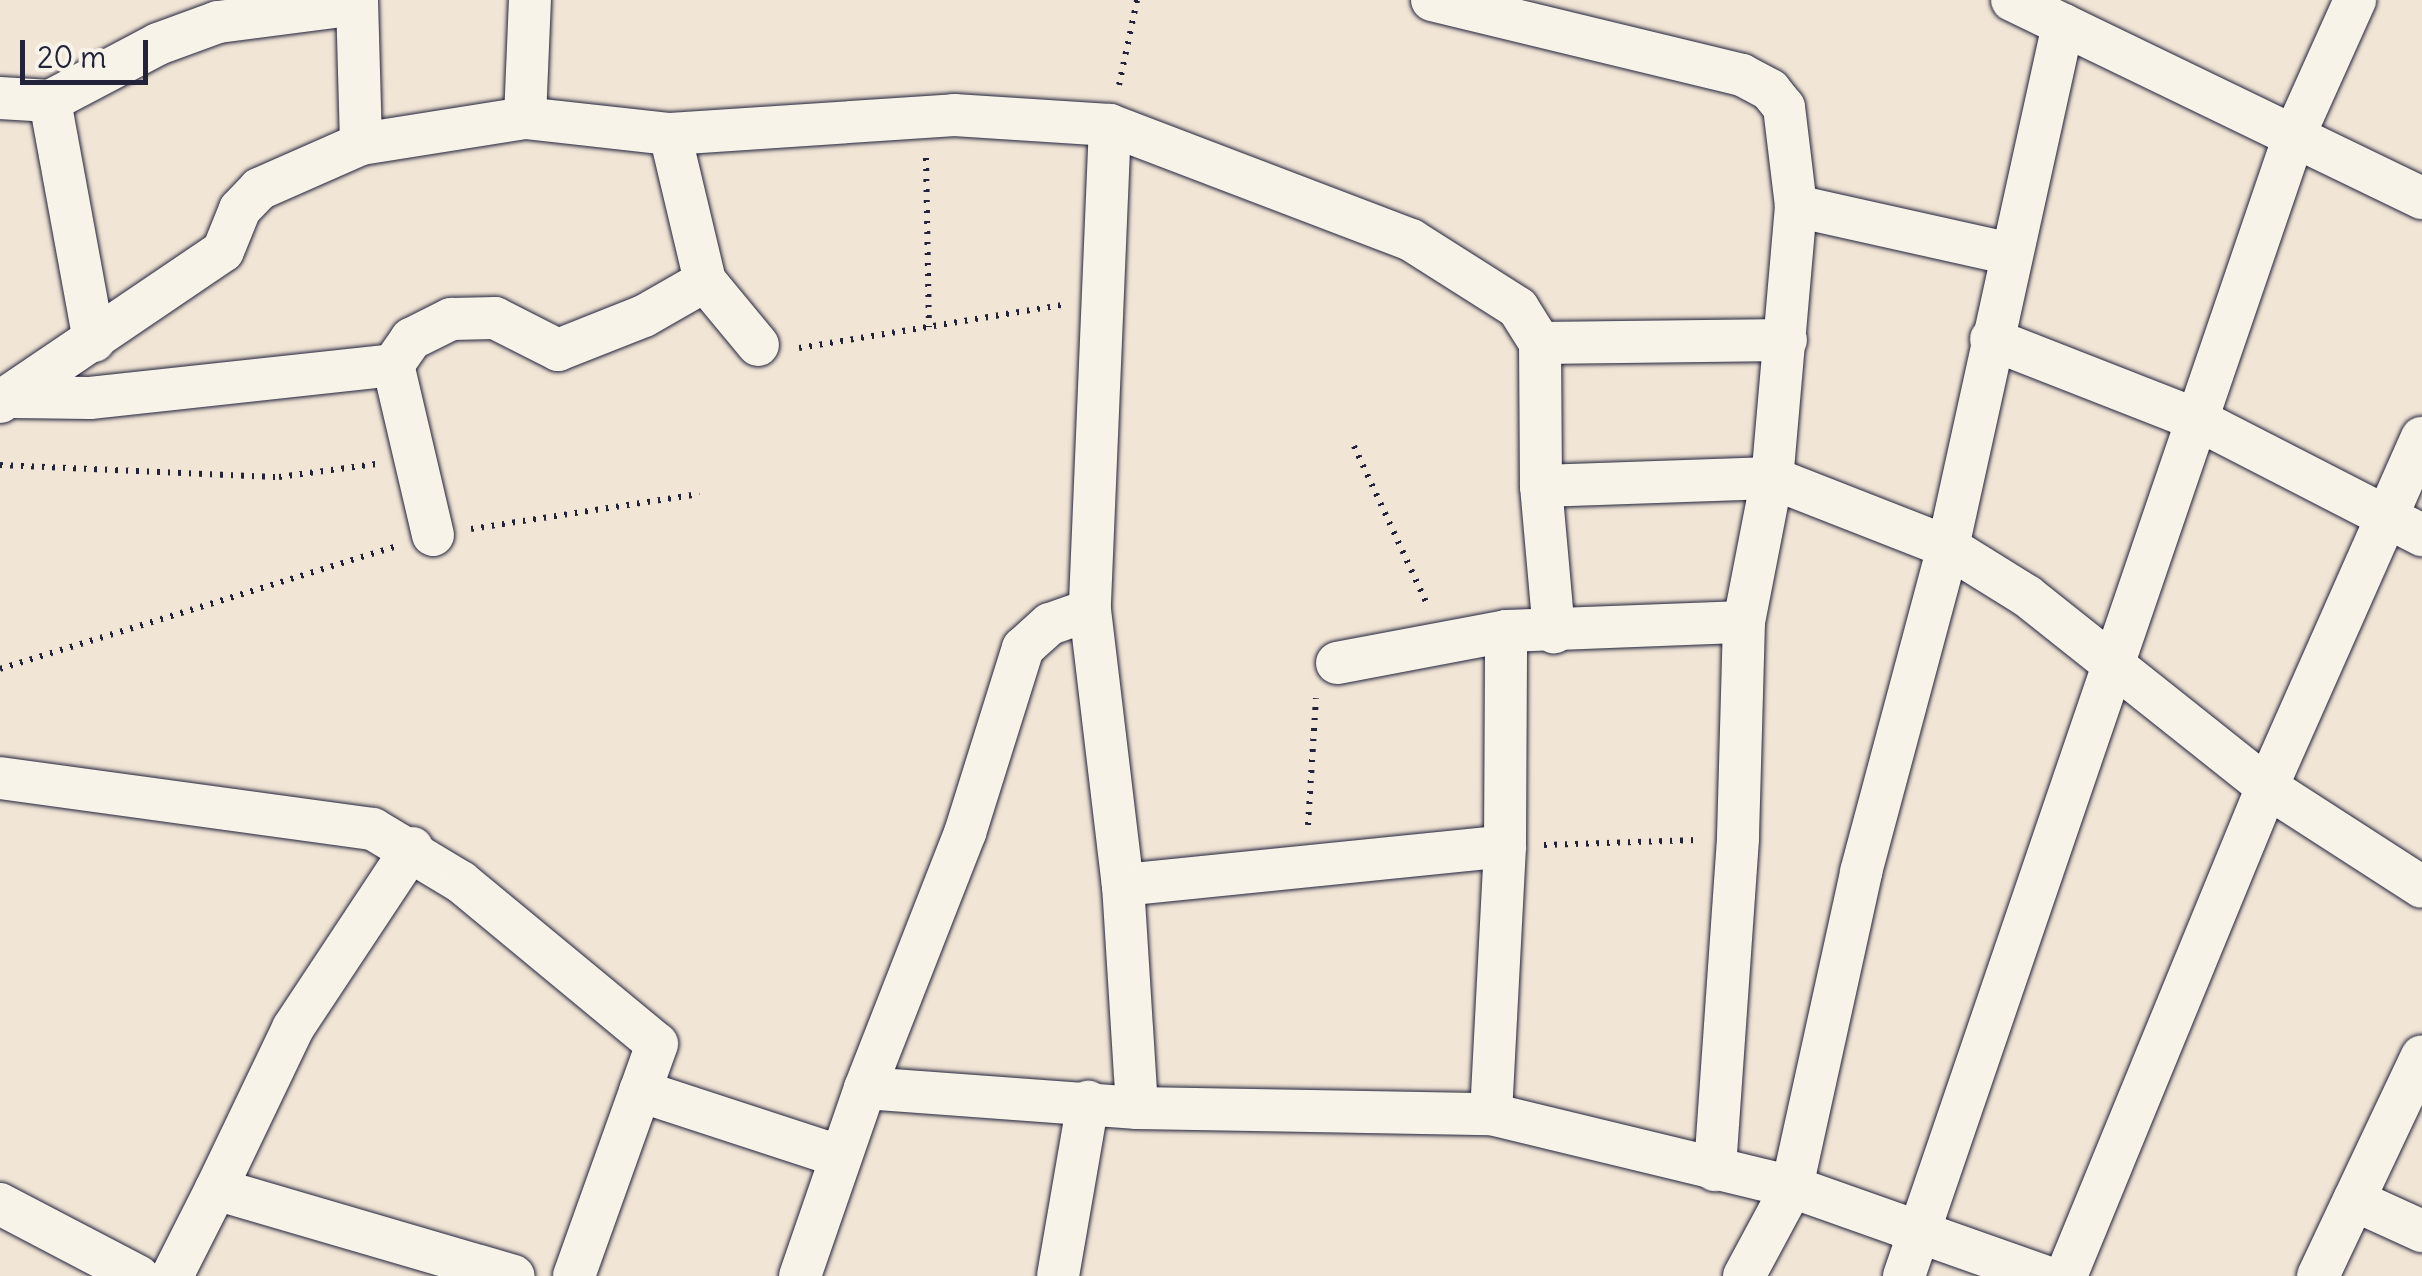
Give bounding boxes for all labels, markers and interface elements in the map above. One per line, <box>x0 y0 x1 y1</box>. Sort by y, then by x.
scale bar <box>25 20 152 82</box>
text: 20 m <box>37 38 107 76</box>

